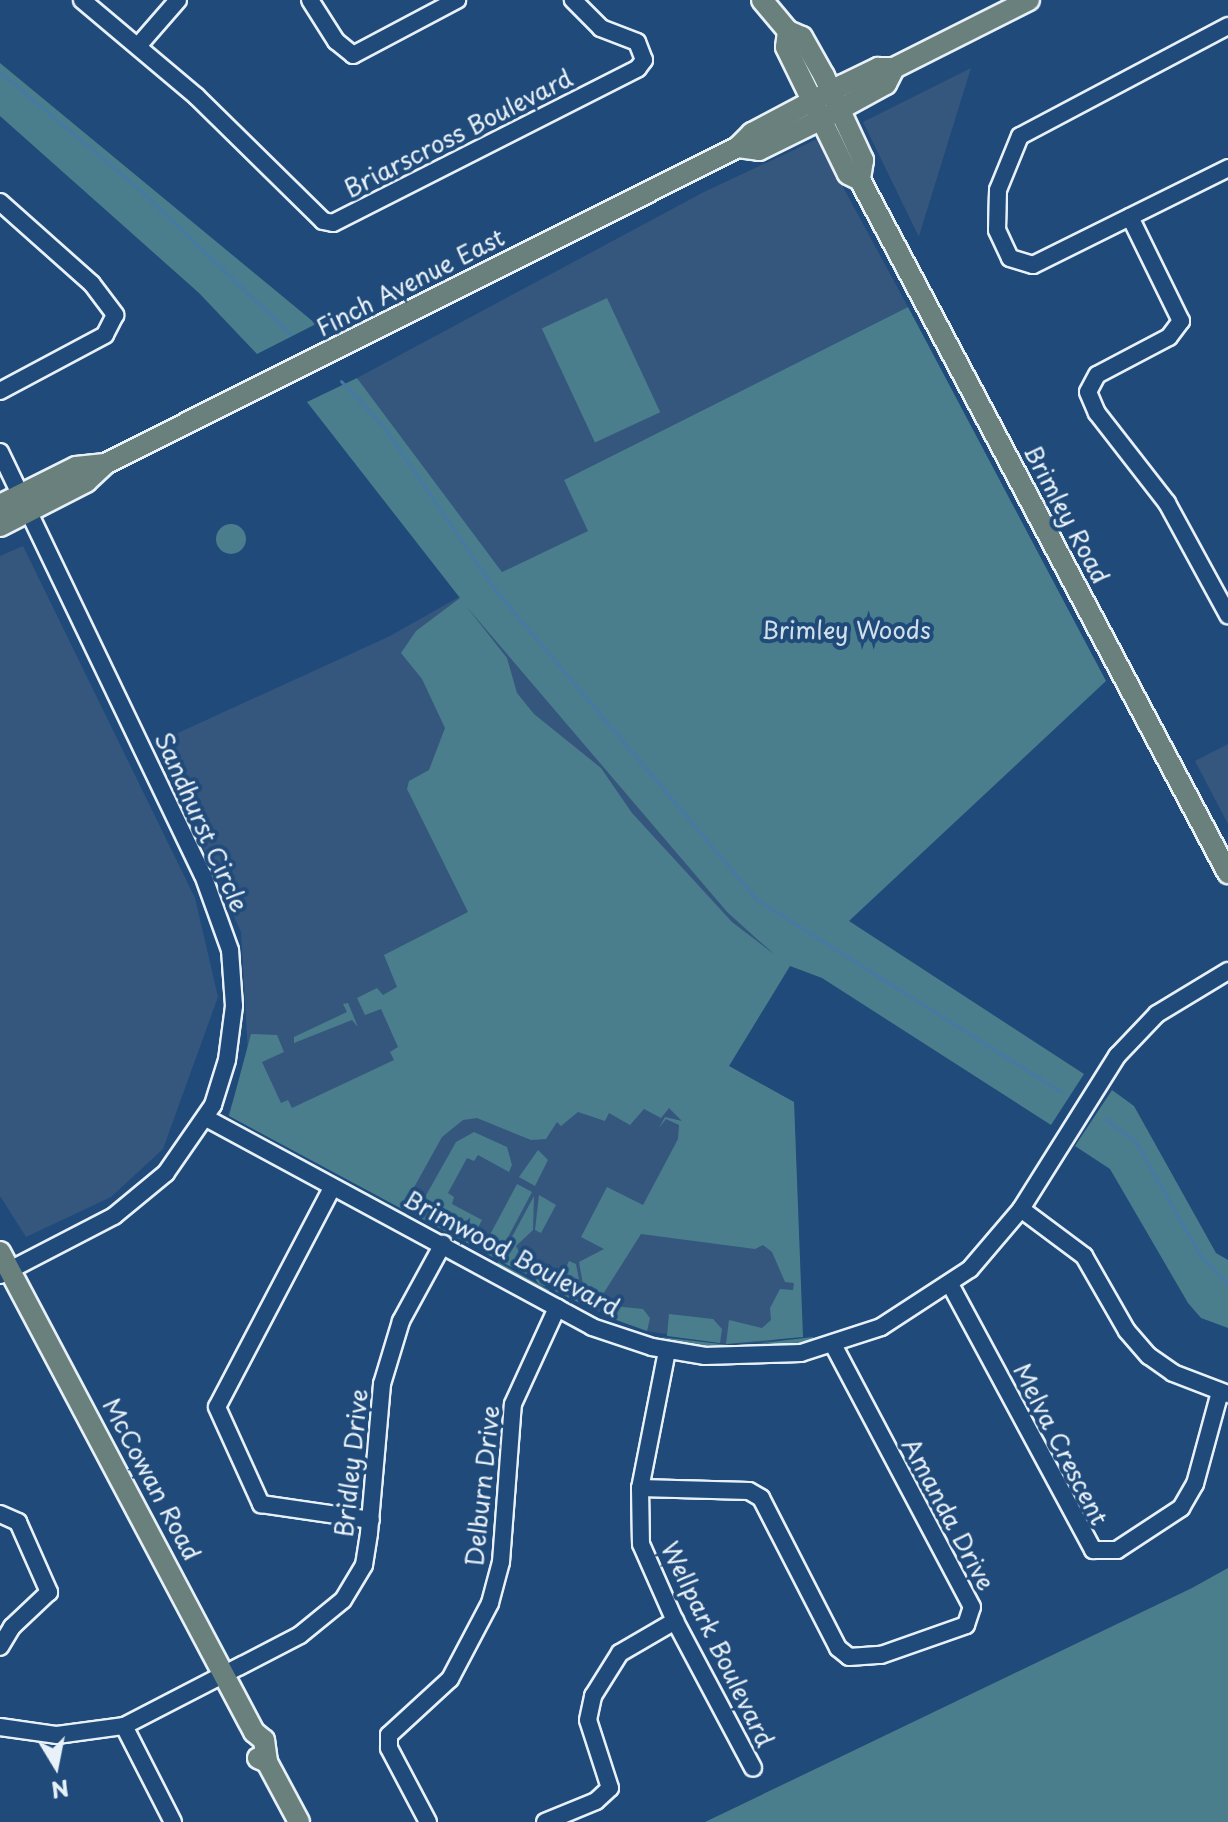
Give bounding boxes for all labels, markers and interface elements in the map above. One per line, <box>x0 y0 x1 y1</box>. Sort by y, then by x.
street label: Briarscross Boulevard <box>339 63 577 203</box>
street label: Finch Avenue East <box>311 222 509 342</box>
street label: Brimley Road <box>1018 439 1116 589</box>
park label: Brimley Woods <box>760 616 932 644</box>
street label: Sandhurst Circle <box>149 727 255 917</box>
street label: Brimwood Boulevard <box>400 1184 624 1322</box>
street label: Melva Crescent <box>1008 1358 1114 1530</box>
street label: Bridley Drive <box>329 1386 373 1540</box>
street label: McCowan Road <box>97 1393 207 1565</box>
street label: Delburn Drive <box>459 1404 505 1568</box>
street label: Amanda Drive <box>897 1433 1001 1595</box>
street label: Wellpark Boulevard <box>656 1537 780 1751</box>
north arrow <box>16 1726 96 1806</box>
text: N <box>49 1772 72 1808</box>

